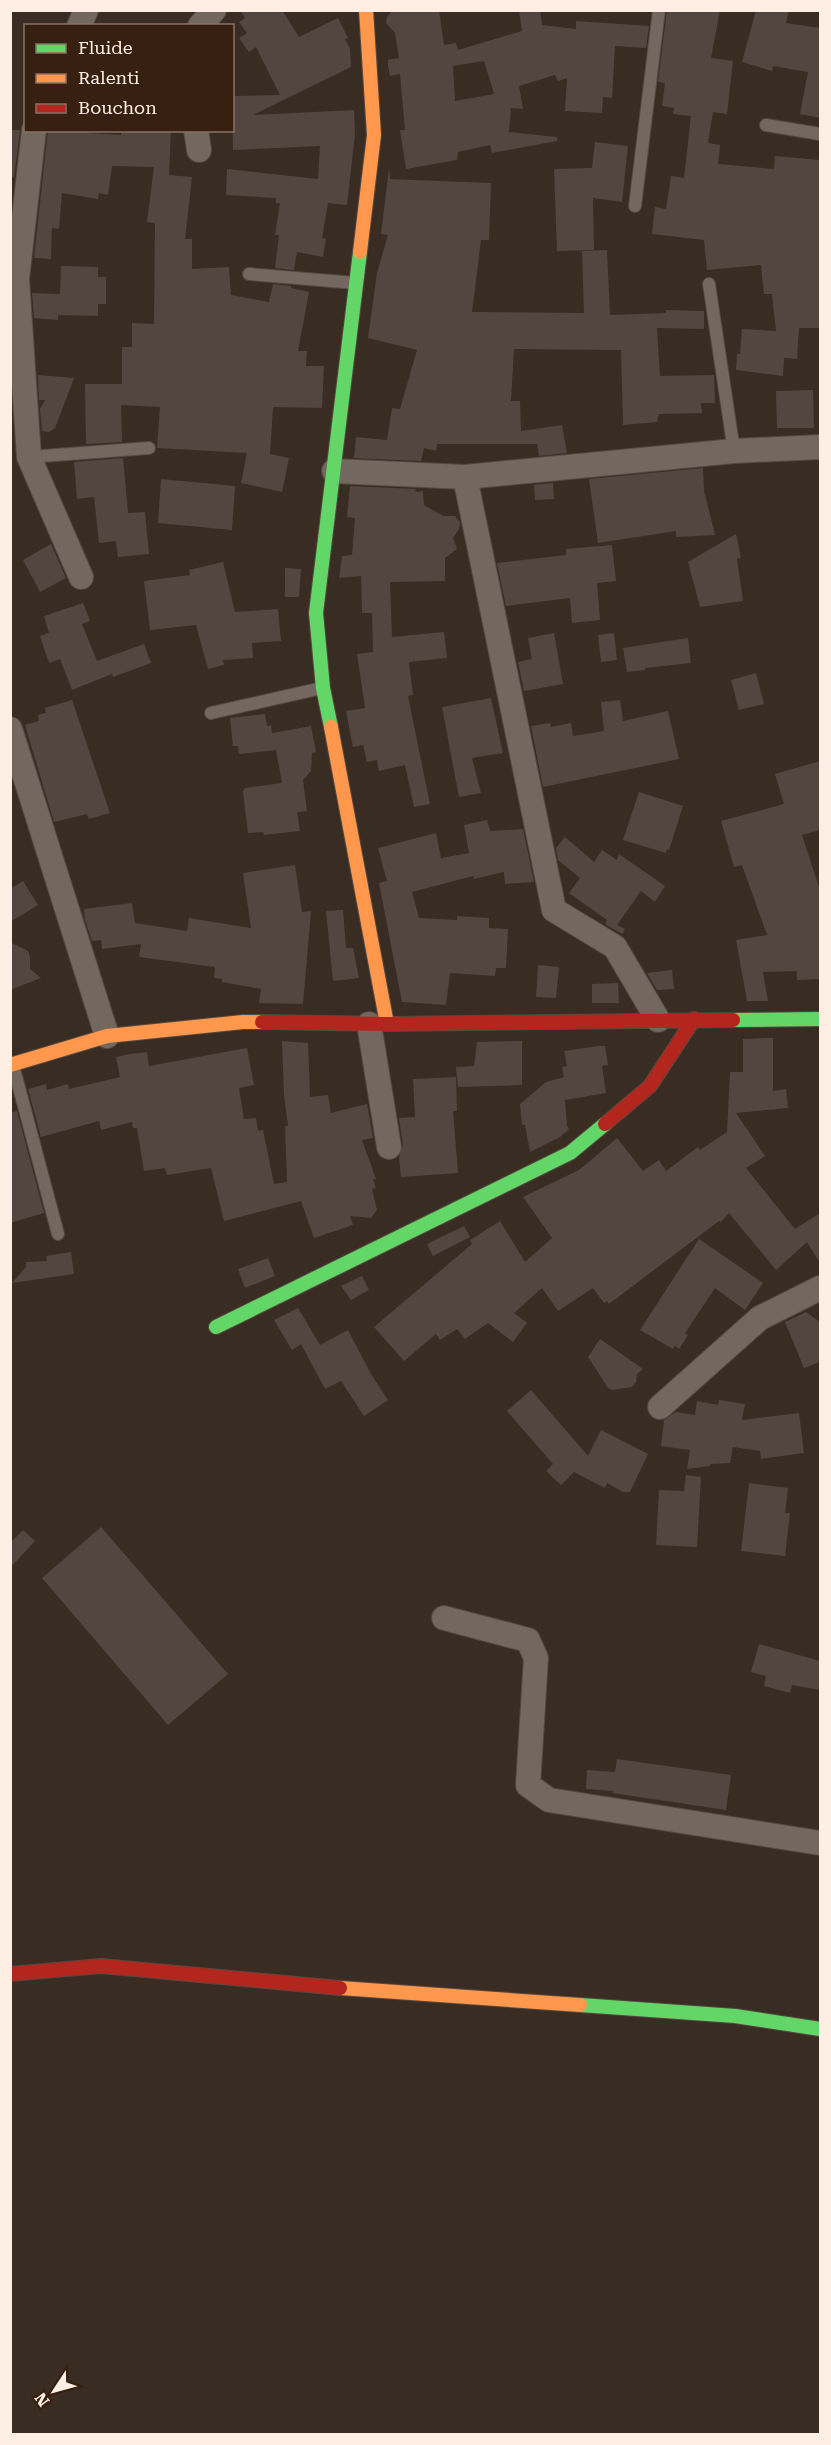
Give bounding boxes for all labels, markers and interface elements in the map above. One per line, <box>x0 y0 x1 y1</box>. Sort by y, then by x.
legend <box>24 24 234 132</box>
text: Fluide <box>78 37 133 58</box>
text: Ralenti <box>78 67 140 88</box>
text: Bouchon <box>78 97 157 118</box>
north arrow <box>24 2361 84 2421</box>
text: N <box>31 2389 54 2410</box>

